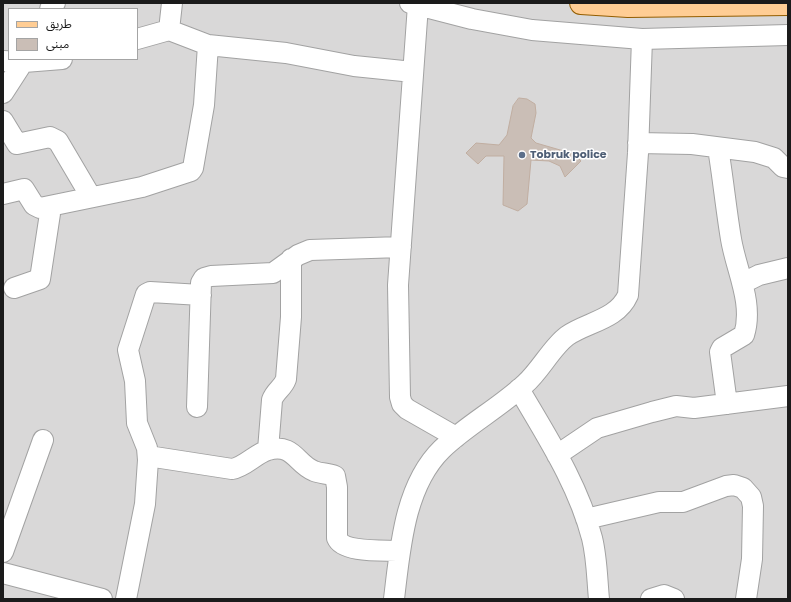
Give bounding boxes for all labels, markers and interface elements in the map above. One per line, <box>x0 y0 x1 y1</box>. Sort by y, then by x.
legend <box>8 8 138 60</box>
text: طريق <box>46 15 72 32</box>
text: مبنى <box>46 35 69 52</box>
place label: Tobruk police <box>530 148 607 162</box>
marker: Tobruk police <box>517 150 527 160</box>

